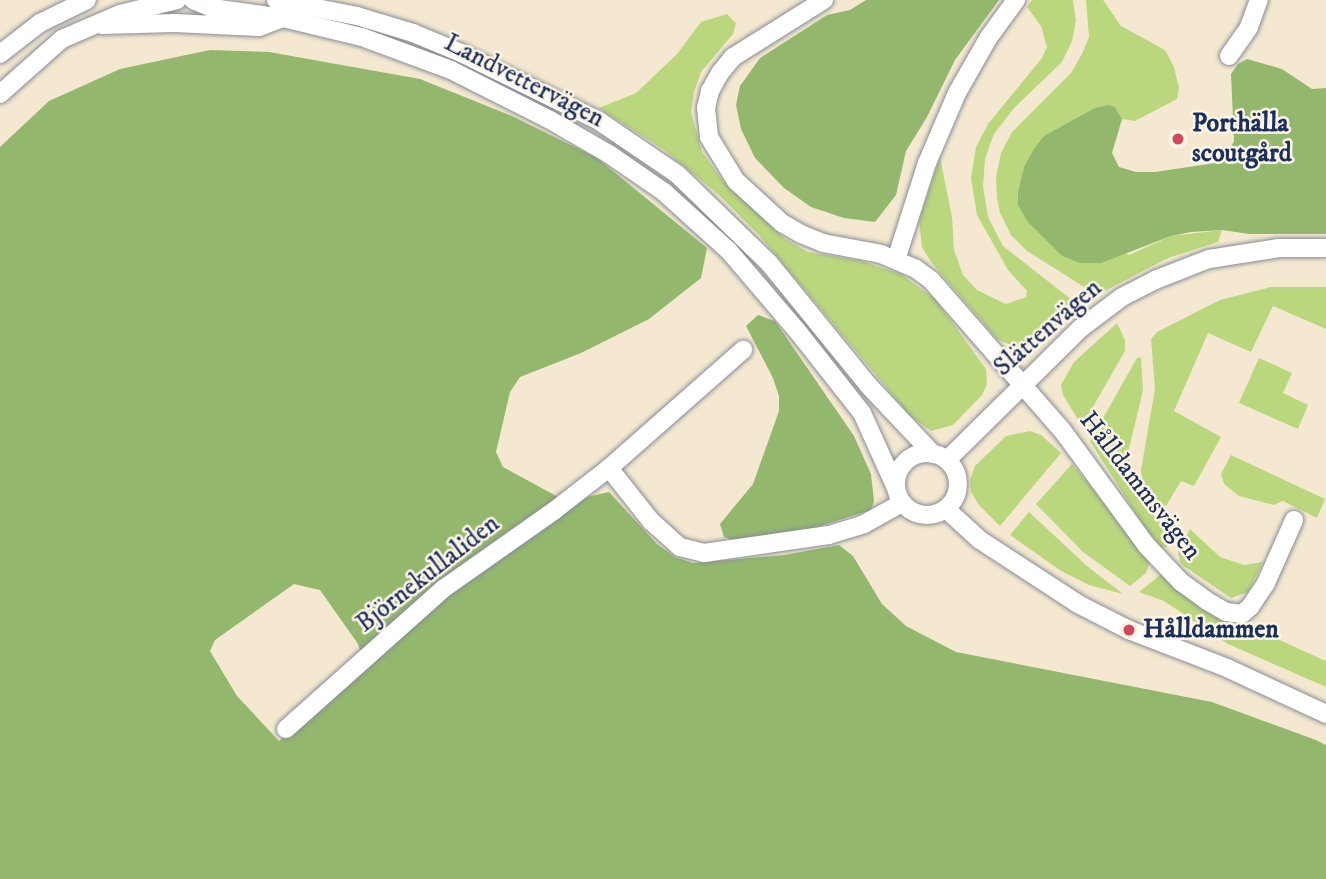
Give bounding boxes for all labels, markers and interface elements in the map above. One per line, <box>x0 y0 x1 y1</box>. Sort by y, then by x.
street label: Landvettervägen <box>439 27 609 135</box>
place label: Porthälla scoutgård <box>1192 108 1292 170</box>
marker: Porthälla scoutgård <box>1170 131 1186 147</box>
street label: Slättenvägen <box>988 273 1108 383</box>
street label: Hålldammsvägen <box>1072 406 1208 566</box>
street label: Björnekullaliden <box>350 508 506 640</box>
place label: Hålldammen <box>1143 614 1279 646</box>
marker: Hålldammen <box>1121 622 1137 638</box>

